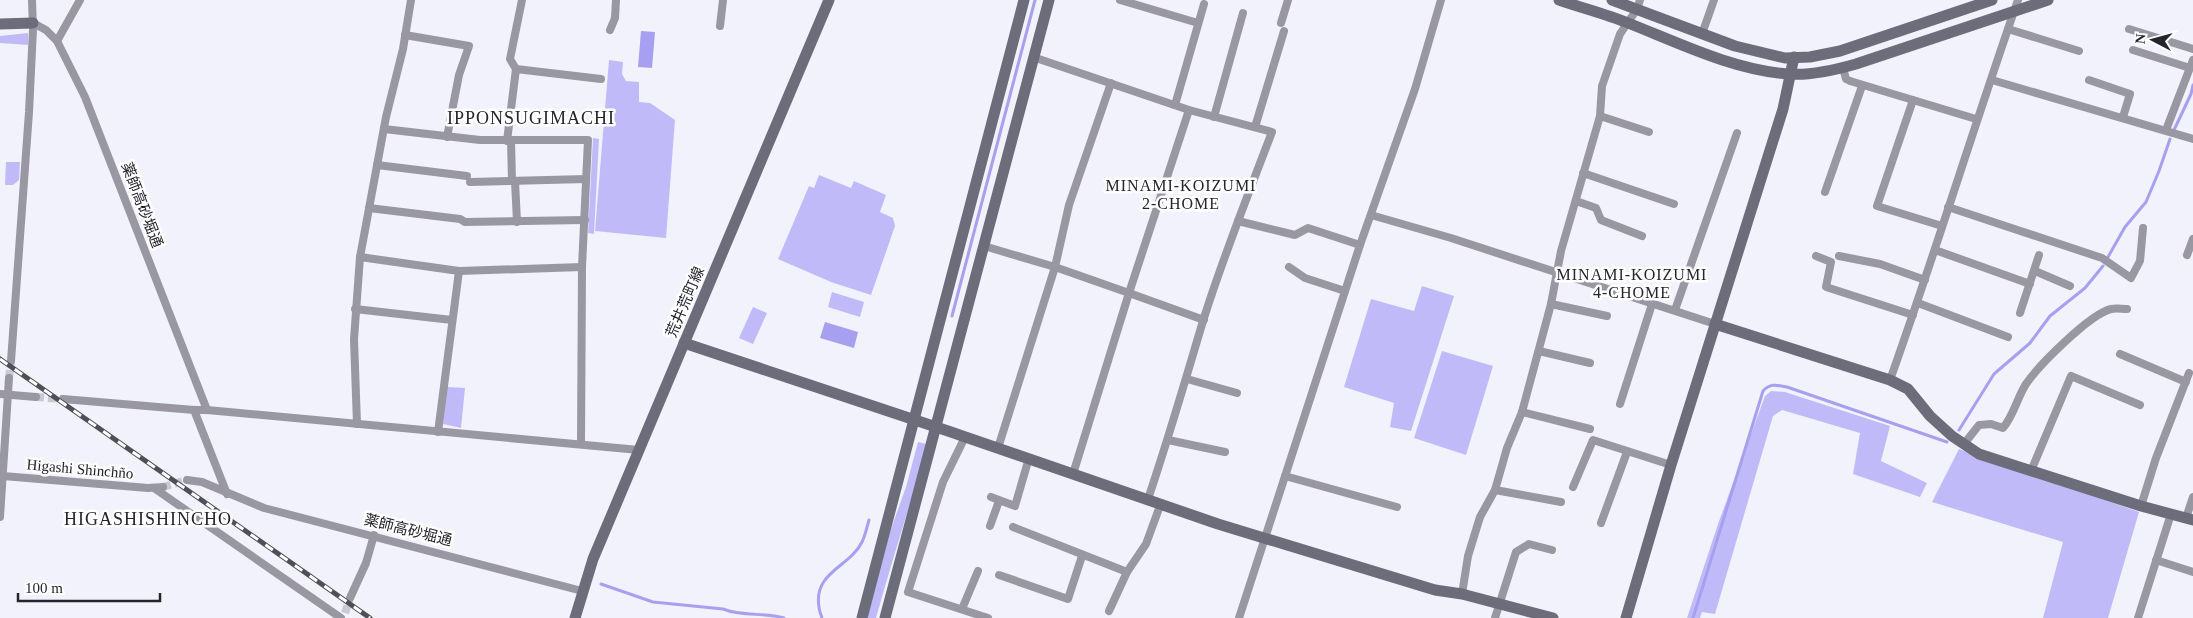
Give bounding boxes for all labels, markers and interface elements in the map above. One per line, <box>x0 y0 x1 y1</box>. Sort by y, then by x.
north arrow <box>2128 15 2178 65</box>
text: N <box>2133 33 2149 45</box>
district label: IPPONSUGIMACHI <box>447 108 615 128</box>
street label: 薬師高砂堀通 <box>118 160 166 250</box>
district label: MINAMI-KOIZUMI 2-CHOME <box>1106 177 1256 212</box>
street label: 荒井荒町線 <box>662 264 707 340</box>
district label: MINAMI-KOIZUMI 4-CHOME <box>1557 266 1707 301</box>
street label: Higashi Shinchño <box>26 456 134 482</box>
district label: HIGASHISHINCHO <box>64 509 232 529</box>
street label: 薬師高砂堀通 <box>362 511 454 549</box>
scale bar <box>18 570 160 602</box>
text: 100 m <box>25 580 63 596</box>

